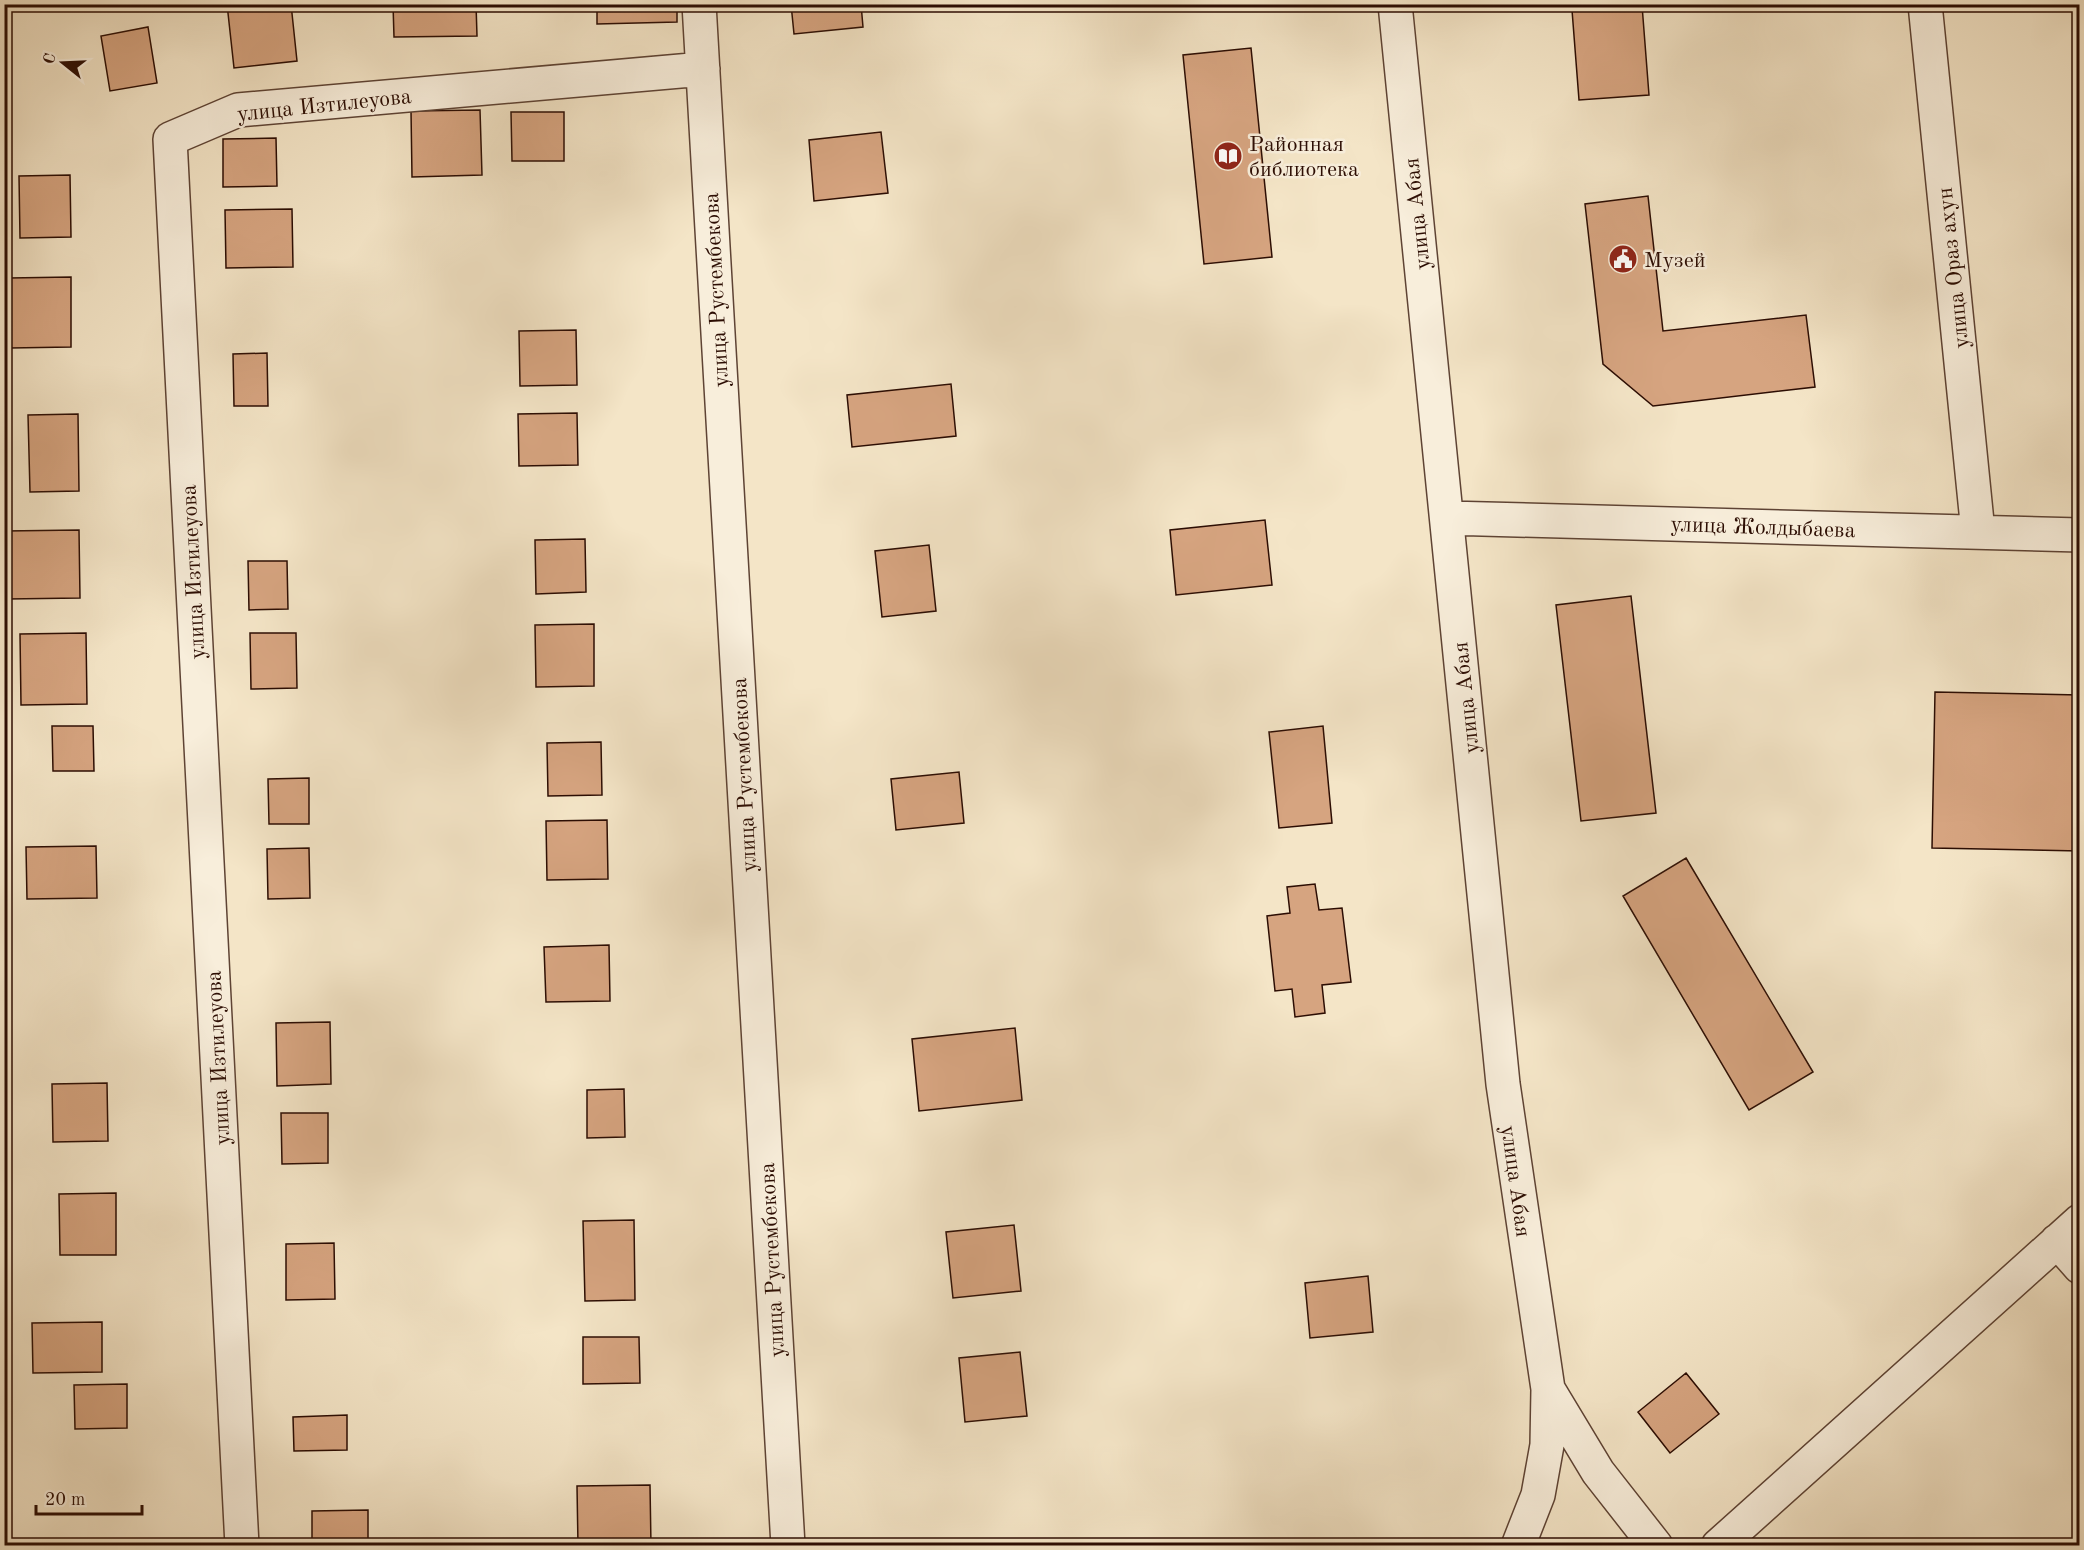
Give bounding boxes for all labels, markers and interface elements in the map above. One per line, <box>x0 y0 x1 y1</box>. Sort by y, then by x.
north arrow <box>33 33 93 93</box>
text: С <box>41 51 60 66</box>
street label: улица Изтилеуова <box>236 86 413 126</box>
place label: Районная библиотека <box>1249 134 1359 181</box>
library icon: Районная библиотека <box>1212 140 1244 172</box>
street label: улица Абая <box>1401 157 1435 271</box>
street label: улица Ораз ахун <box>1935 186 1973 349</box>
street label: улица Рустембекова <box>701 192 733 388</box>
public building icon: Музей <box>1607 243 1639 275</box>
place label: Музей <box>1644 250 1706 272</box>
street label: улица Изтилеуова <box>178 484 210 660</box>
street label: улица Жолдыбаева <box>1670 514 1856 542</box>
street label: улица Абая <box>1450 641 1484 755</box>
street label: улица Рустембекова <box>729 677 761 873</box>
street label: улица Изтилеуова <box>203 970 235 1146</box>
street label: улица Абая <box>1496 1124 1534 1238</box>
street label: улица Рустембекова <box>757 1162 789 1358</box>
scale bar <box>36 1478 142 1516</box>
text: 20 m <box>45 1491 85 1509</box>

